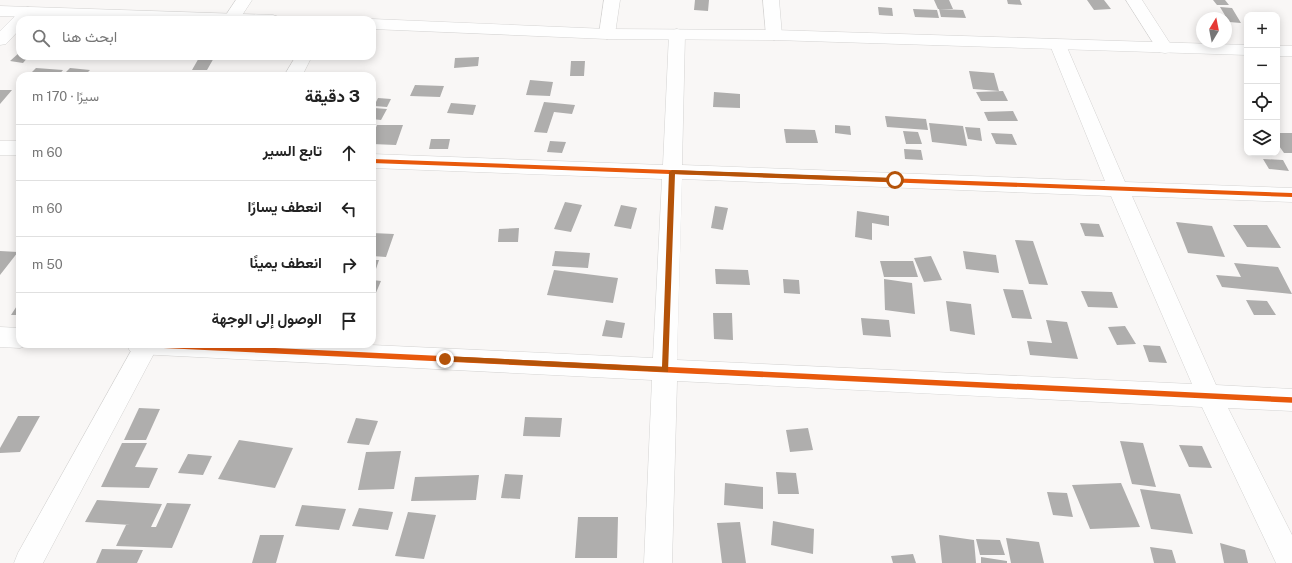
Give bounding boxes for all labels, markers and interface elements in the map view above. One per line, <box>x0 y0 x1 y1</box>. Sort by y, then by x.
north arrow <box>1196 12 1232 48</box>
map controls <box>1244 12 1280 156</box>
button: + <box>1244 12 1280 48</box>
search box <box>16 16 376 60</box>
icon: search <box>30 27 52 49</box>
text: ابحث هنا <box>62 28 117 45</box>
button: − <box>1244 48 1280 84</box>
button: locate <box>1244 84 1280 120</box>
text: 3 دقيقة <box>305 86 360 106</box>
text: سيرًا · 170 m <box>32 89 99 104</box>
button: layers <box>1244 120 1280 156</box>
text: تابع السير <box>263 142 322 159</box>
icon: ahead <box>338 142 360 164</box>
text: 60 m <box>32 145 62 160</box>
route start <box>886 171 904 189</box>
text: انعطف يسارًا <box>248 198 322 215</box>
icon: left <box>338 198 360 220</box>
text: 60 m <box>32 201 62 216</box>
text: انعطف يمينًا <box>249 254 322 271</box>
icon: right <box>338 254 360 276</box>
text: 50 m <box>32 257 63 272</box>
text: الوصول إلى الوجهة <box>212 310 322 327</box>
icon: arrive <box>338 310 360 332</box>
route end <box>436 350 454 368</box>

